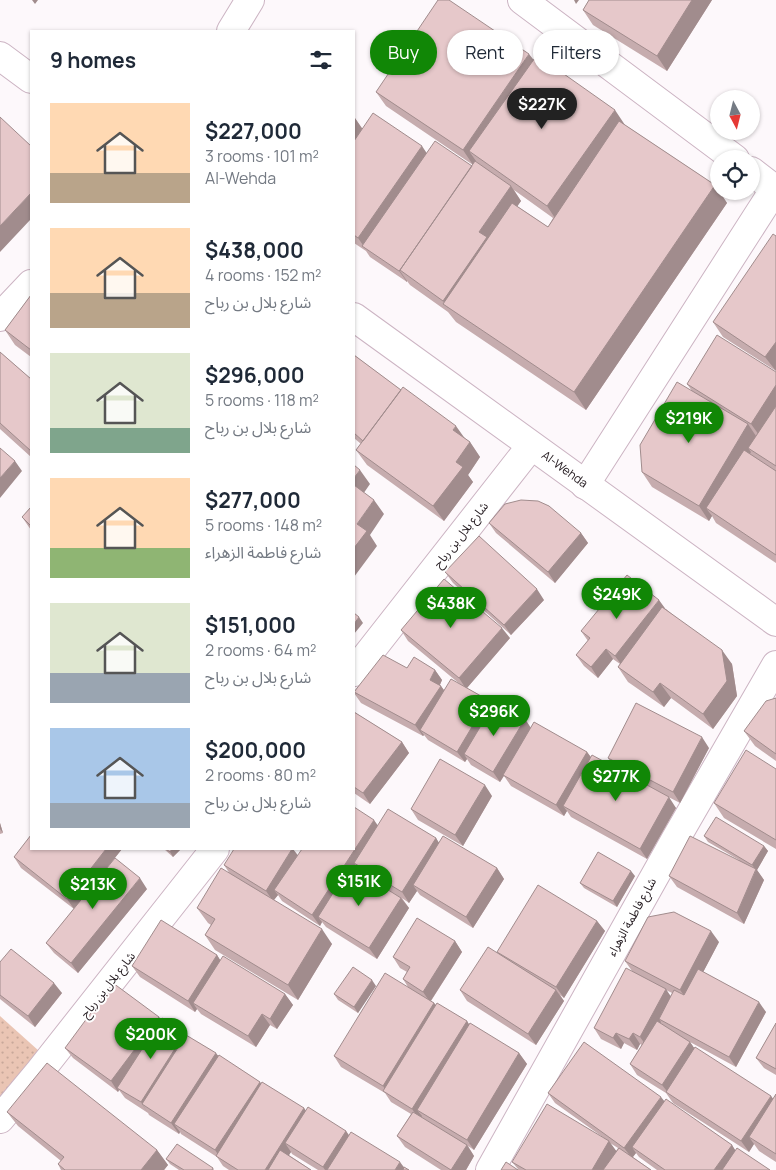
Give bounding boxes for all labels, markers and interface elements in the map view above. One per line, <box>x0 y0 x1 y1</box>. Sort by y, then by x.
chip: Buy <box>370 30 437 75</box>
chip: Rent <box>447 30 523 75</box>
chip: Filters <box>533 30 619 75</box>
text: 9 homes <box>50 46 136 74</box>
icon: filters <box>307 46 335 74</box>
pin: $227K <box>507 88 577 130</box>
north arrow <box>710 90 760 140</box>
map controls <box>710 90 760 200</box>
text: $227K <box>518 93 566 115</box>
text: $227,000 <box>205 117 302 145</box>
icon: home <box>90 123 150 183</box>
text: 3 rooms · 101 m² <box>205 145 319 167</box>
button: locate <box>710 150 760 200</box>
text: Al-Wehda <box>205 167 276 189</box>
text: $438,000 <box>205 236 304 264</box>
icon: home <box>90 248 150 308</box>
text: 4 rooms · 152 m² <box>205 264 321 286</box>
text: شارع بلال بن رباح <box>205 291 311 313</box>
text: $296,000 <box>205 361 305 389</box>
icon: home <box>90 373 150 433</box>
text: 5 rooms · 118 m² <box>205 389 319 411</box>
pin: $219K <box>654 402 724 444</box>
text: $219K <box>666 407 712 429</box>
text: شارع بلال بن رباح <box>205 416 311 438</box>
street label: Al-Wehda <box>538 446 592 491</box>
text: $277,000 <box>205 486 301 514</box>
icon: home <box>90 498 150 558</box>
street label: شارع بلال بن رباح <box>429 498 493 572</box>
text: 5 rooms · 148 m² <box>205 514 322 536</box>
text: شارع فاطمة الزهراء <box>205 541 321 563</box>
pin: $249K <box>582 578 652 620</box>
text: $249K <box>593 583 641 605</box>
pin: $438K <box>416 586 486 629</box>
text: $438K <box>426 592 476 614</box>
text: $151,000 <box>205 611 296 639</box>
icon: home <box>90 623 150 683</box>
text: 2 rooms · 64 m² <box>205 639 316 661</box>
text: شارع بلال بن رباح <box>205 666 311 688</box>
pin: $296K <box>459 694 529 737</box>
text: $296K <box>469 700 519 722</box>
text: $200,000 <box>205 736 306 764</box>
icon: home <box>90 748 150 808</box>
pin: $277K <box>581 760 651 802</box>
text: 2 rooms · 80 m² <box>205 764 316 786</box>
text: $277K <box>592 765 640 787</box>
text: شارع بلال بن رباح <box>205 791 311 813</box>
pin: $151K <box>324 864 394 907</box>
pin: $213K <box>58 868 128 910</box>
text: $151K <box>337 870 381 892</box>
text: $213K <box>70 873 116 895</box>
street label: شارع فاطمة الزهراء <box>603 874 661 960</box>
street label: شارع بلال بن رباح <box>76 948 140 1022</box>
pin: $200K <box>116 1018 186 1060</box>
text: $200K <box>126 1023 176 1045</box>

